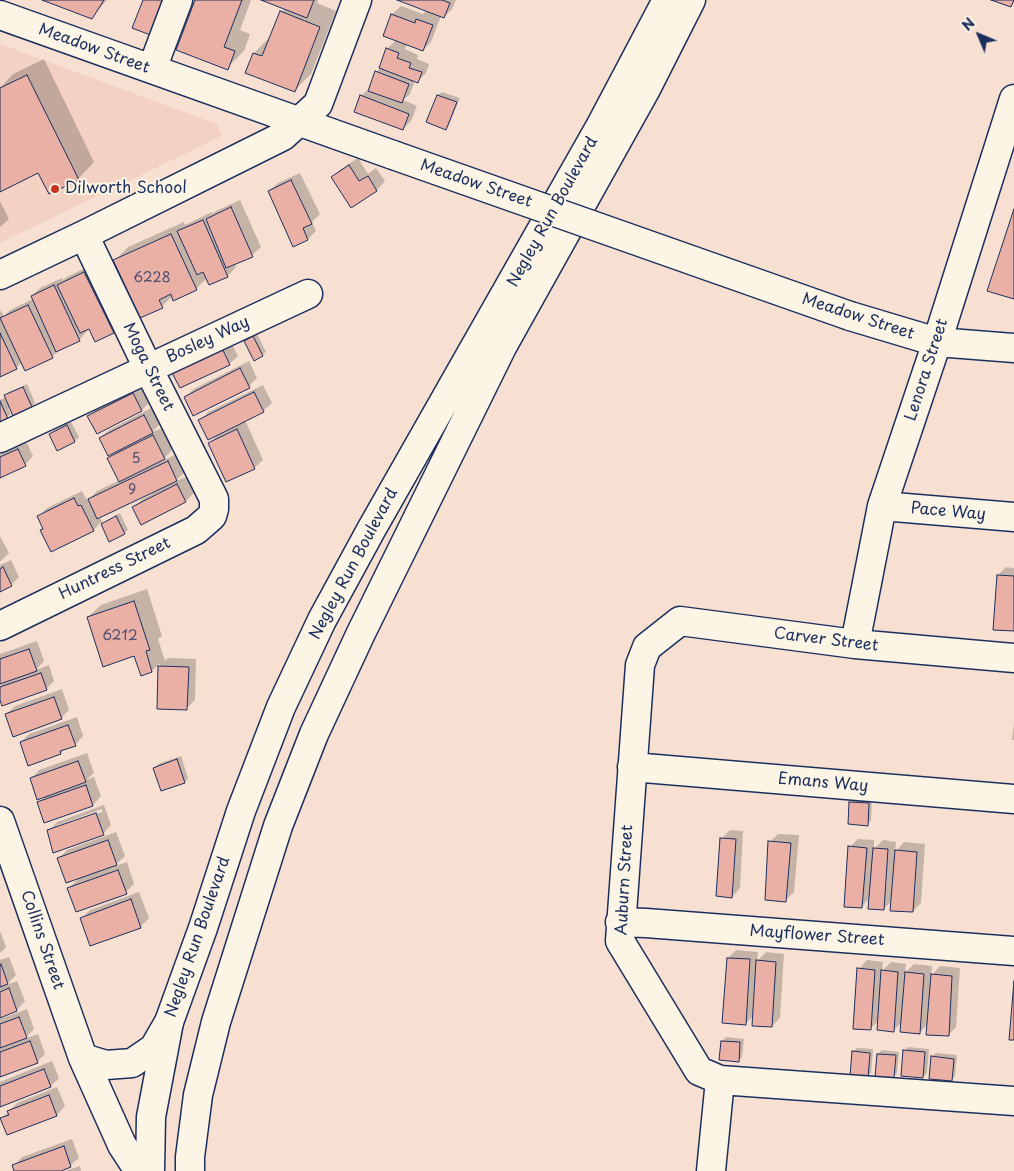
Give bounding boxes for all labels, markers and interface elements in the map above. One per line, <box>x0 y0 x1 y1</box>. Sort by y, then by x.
north arrow <box>954 10 1004 60</box>
text: N <box>957 13 979 35</box>
street label: Meadow Street <box>36 20 152 78</box>
street label: Negley Run Boulevard <box>504 134 602 290</box>
street label: Meadow Street <box>418 156 534 212</box>
place label: Dilworth School <box>65 179 187 199</box>
marker: Dilworth School <box>49 183 61 195</box>
house number: 6228 <box>133 270 171 286</box>
street label: Meadow Street <box>799 290 917 344</box>
street label: Bosley Way <box>163 312 253 368</box>
street label: Lenora Street <box>901 316 953 424</box>
street label: Moga Street <box>118 320 178 414</box>
house number: 5 <box>131 451 141 467</box>
house number: 9 <box>128 482 136 498</box>
street label: Negley Run Boulevard <box>306 485 402 643</box>
street label: Pace Way <box>909 499 987 525</box>
street label: Huntress Street <box>56 534 174 604</box>
street label: Carver Street <box>773 624 879 656</box>
house number: 6212 <box>102 628 138 644</box>
street label: Emans Way <box>777 769 869 797</box>
street label: Auburn Street <box>613 824 637 936</box>
street label: Negley Run Boulevard <box>161 854 235 1020</box>
street label: Collins Street <box>16 888 68 992</box>
street label: Mayflower Street <box>749 922 885 950</box>

